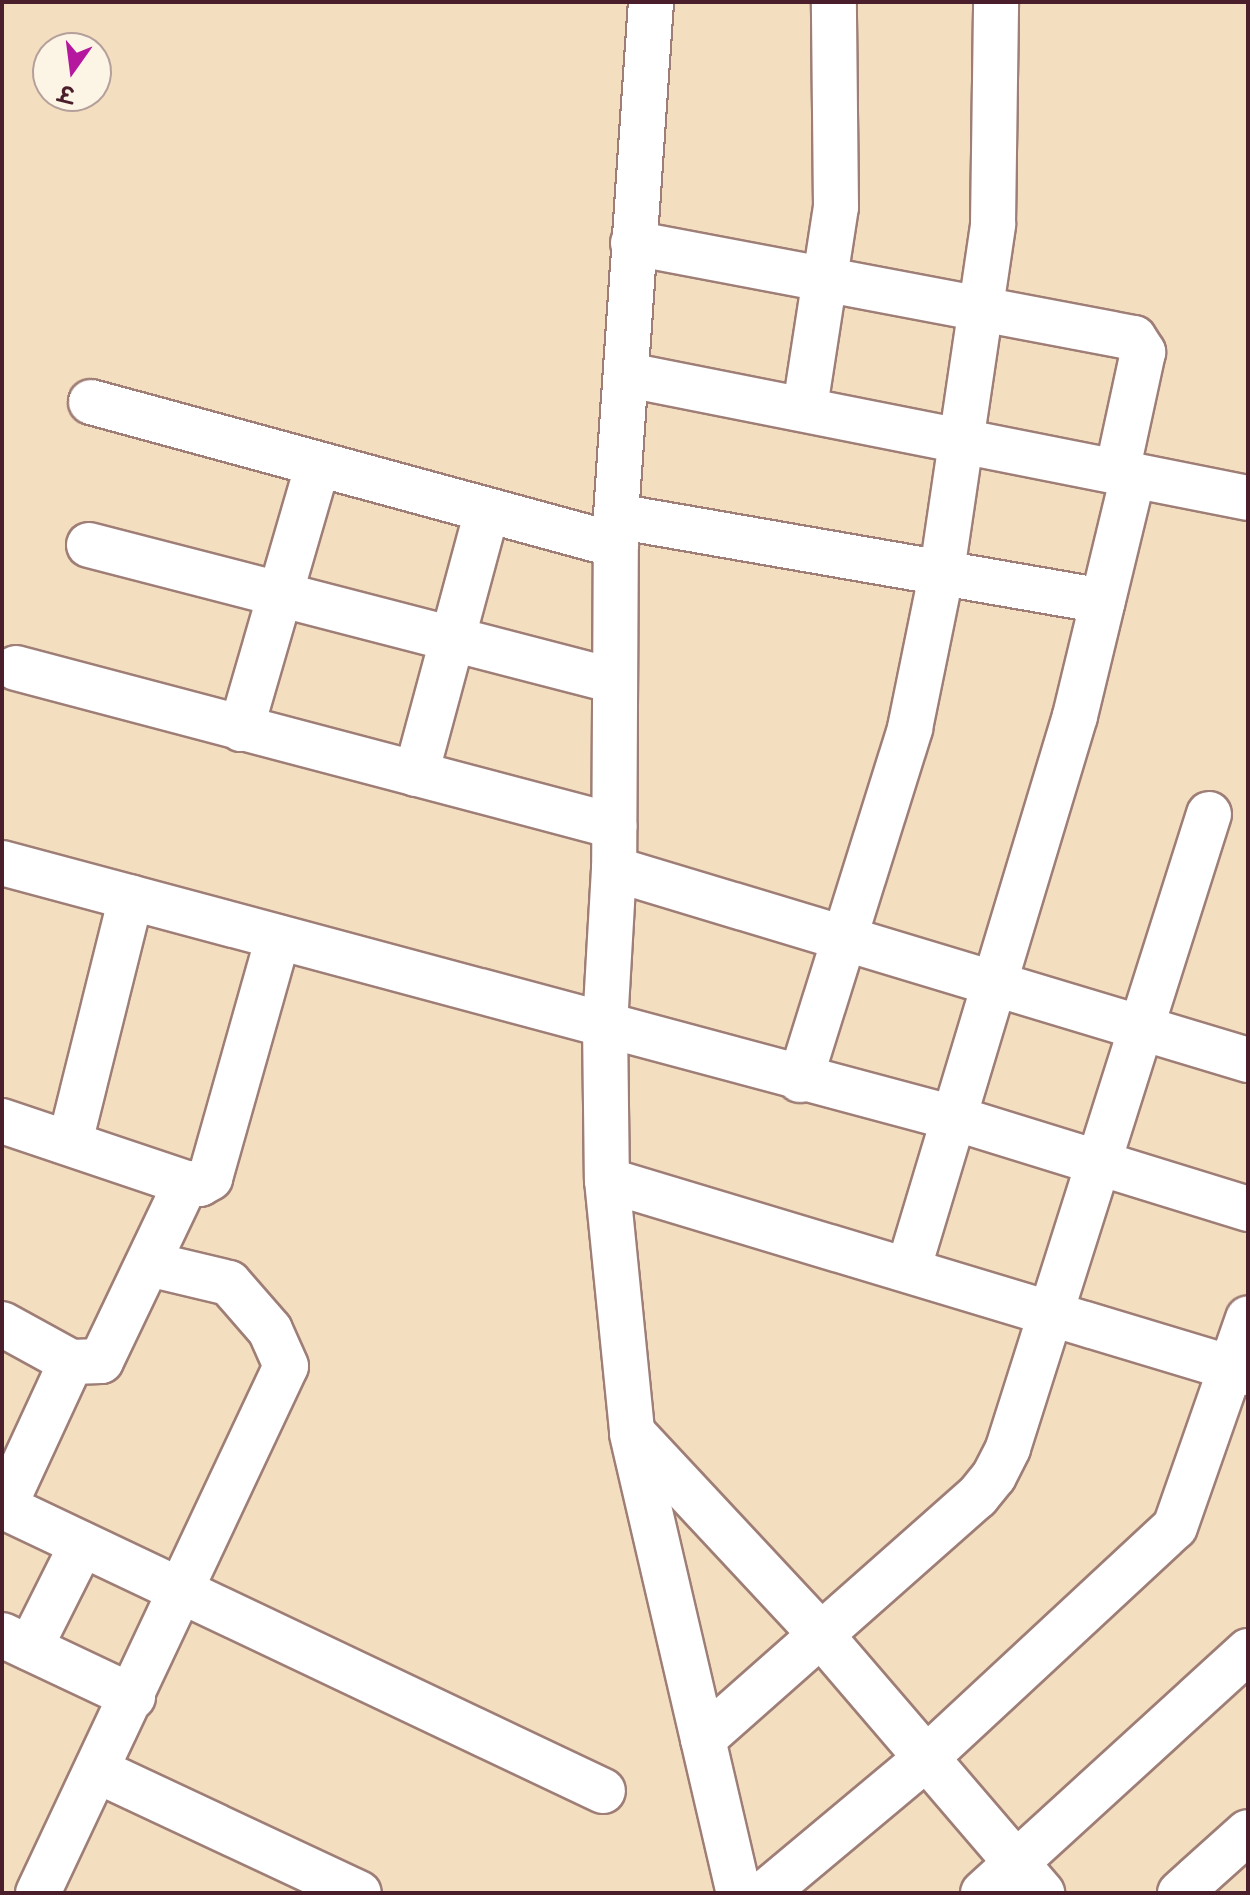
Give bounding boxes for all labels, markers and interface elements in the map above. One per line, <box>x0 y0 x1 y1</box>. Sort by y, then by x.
north arrow <box>32 32 112 112</box>
text: उ <box>56 79 77 108</box>

